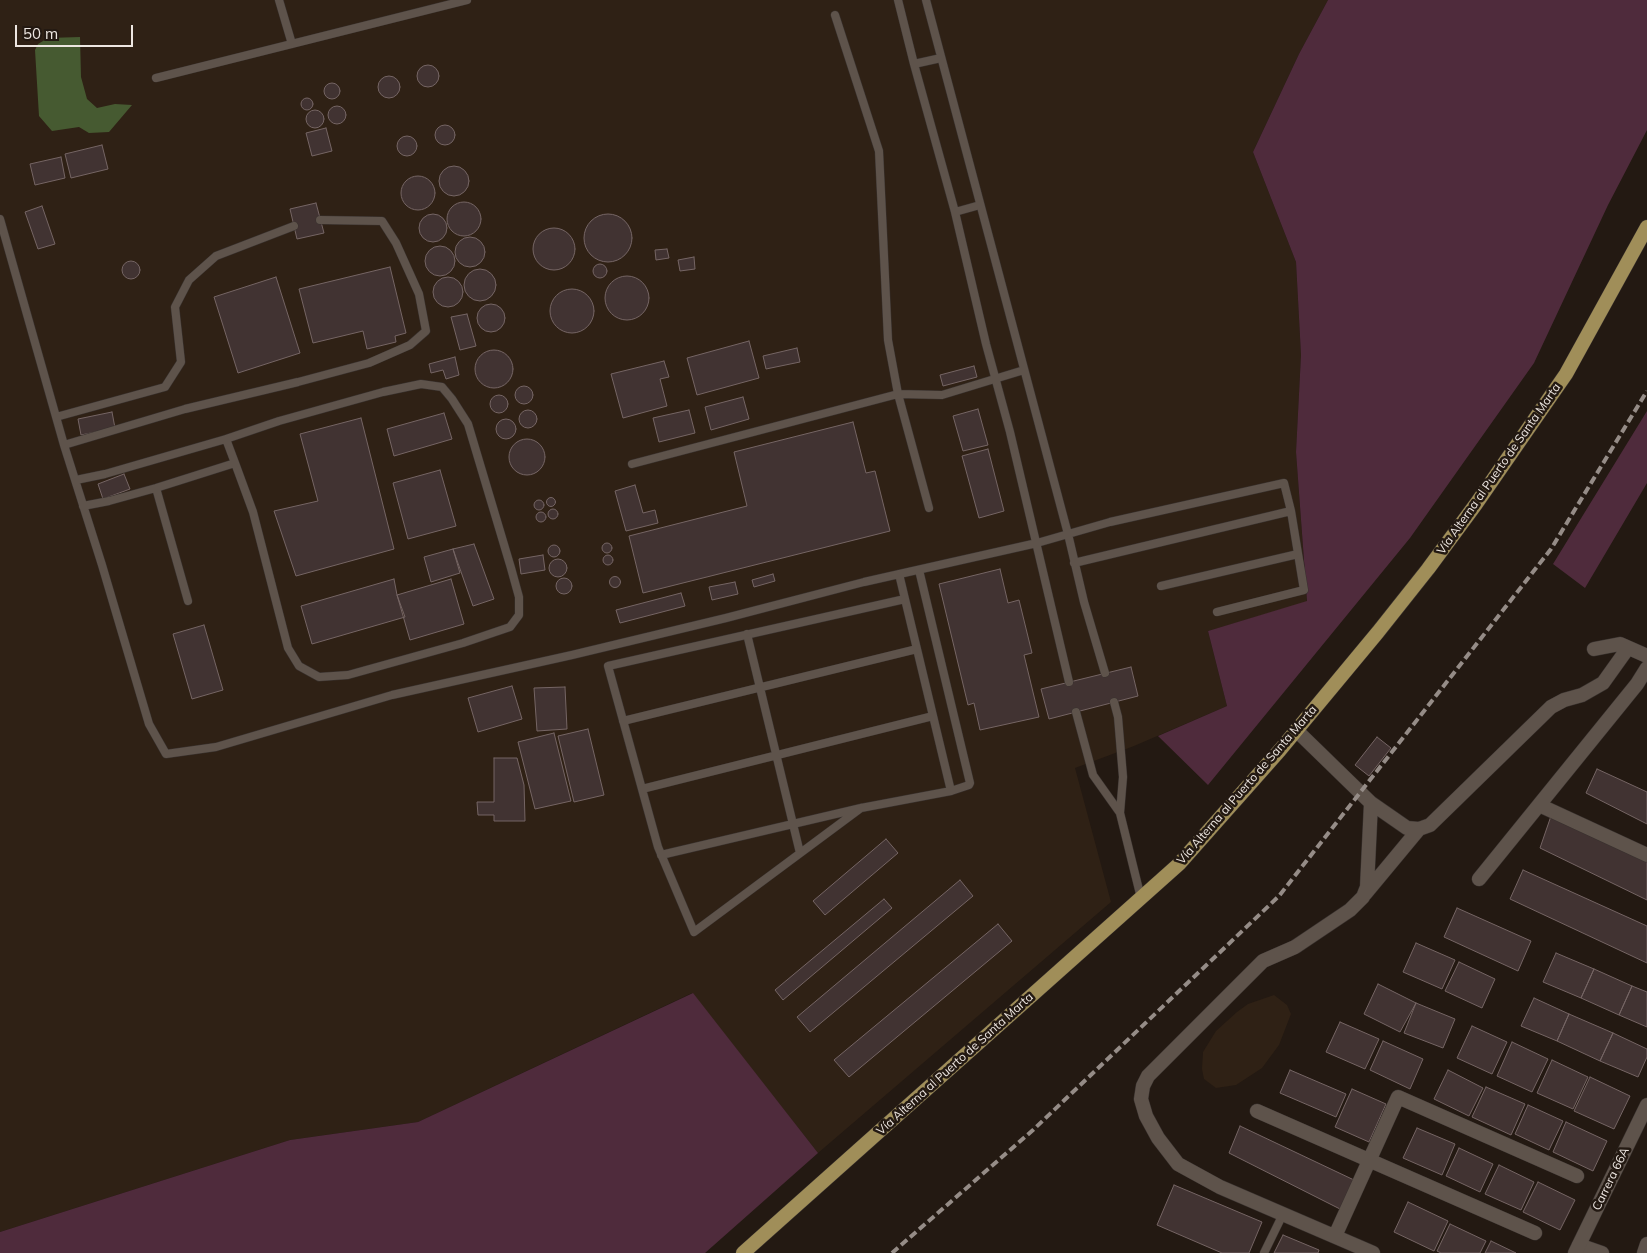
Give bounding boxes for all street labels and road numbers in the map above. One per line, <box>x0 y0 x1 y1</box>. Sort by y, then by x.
street label: Vía Alterna al Puerto de Santa Marta <box>1434 381 1564 557</box>
street label: Vía Alterna al Puerto de Santa Marta <box>1174 703 1320 867</box>
street label: Vía Alterna al Puerto de Santa Marta <box>874 990 1036 1138</box>
street label: Carrera 66A <box>1590 1145 1632 1213</box>

